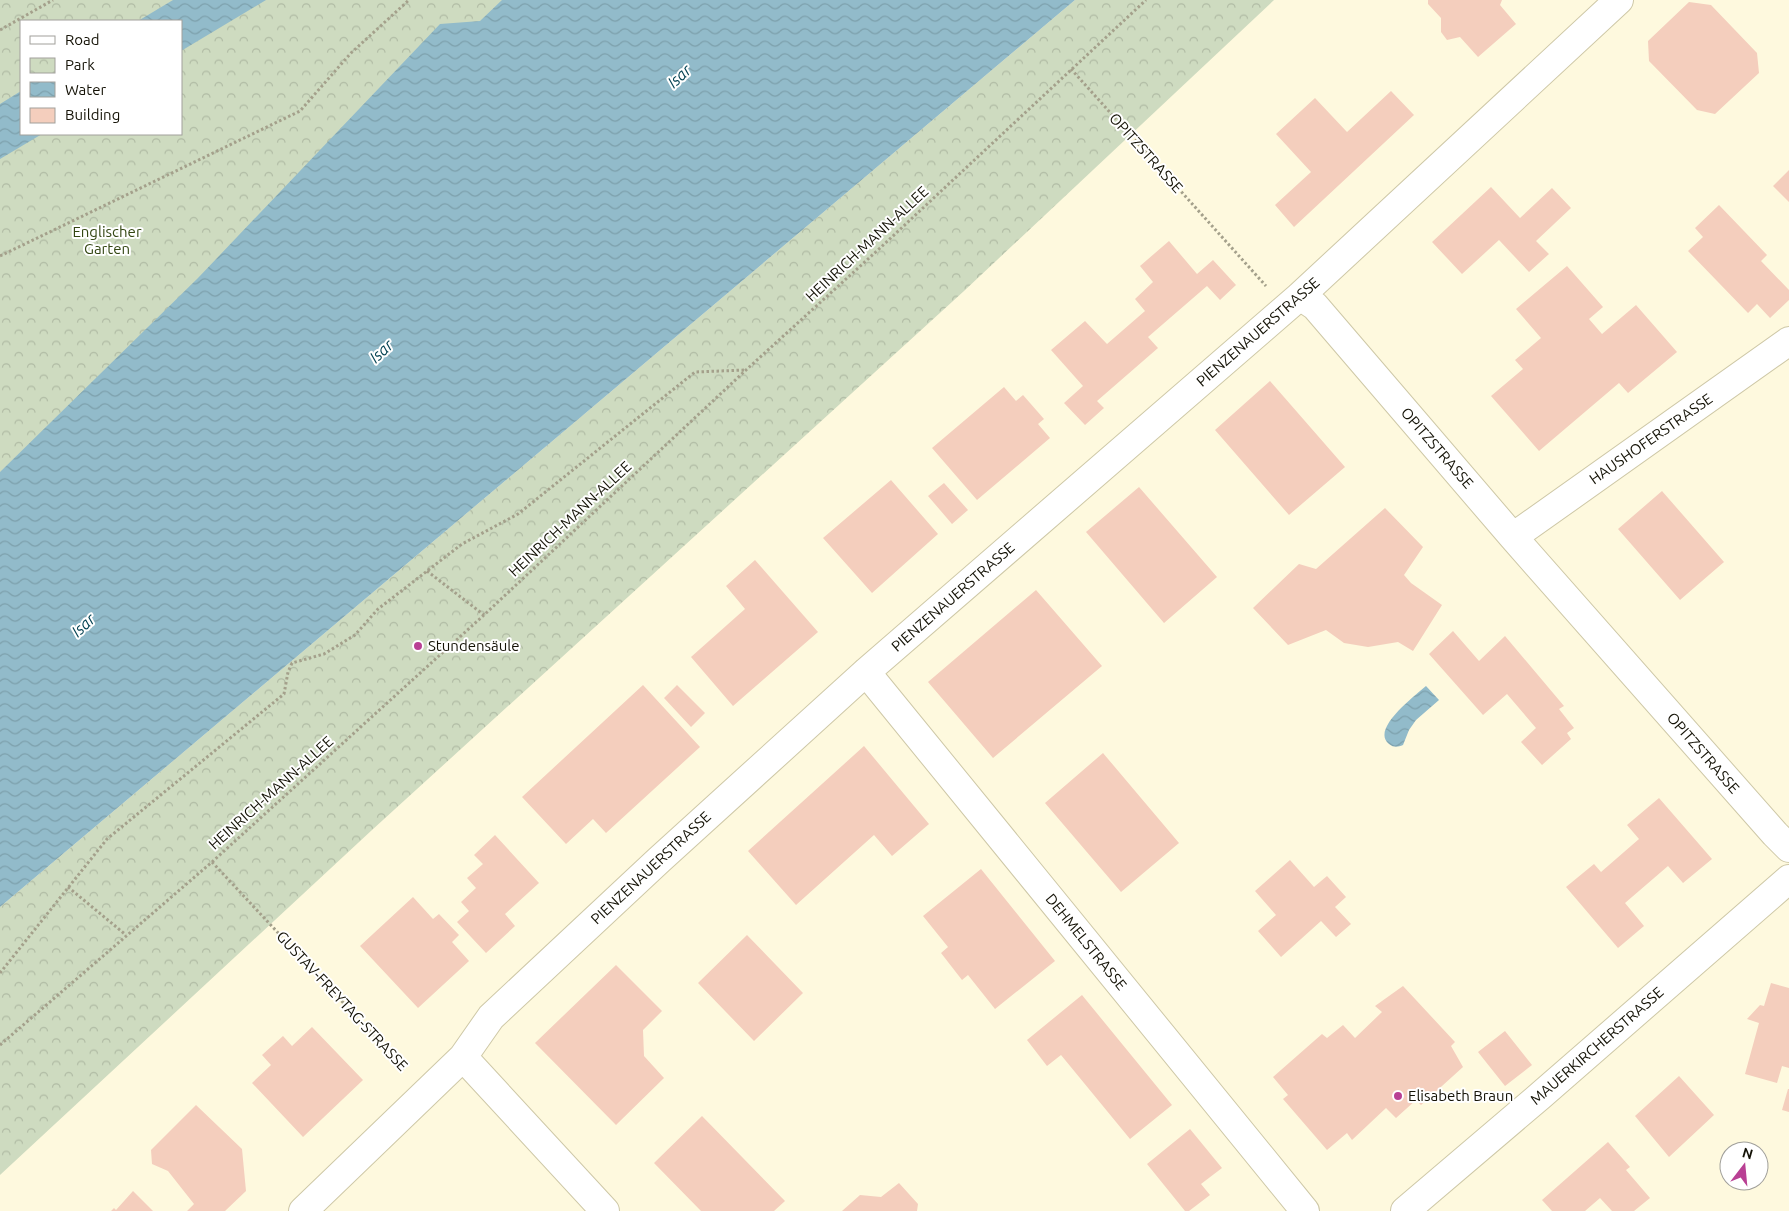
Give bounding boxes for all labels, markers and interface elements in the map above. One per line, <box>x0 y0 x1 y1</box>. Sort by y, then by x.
legend <box>20 20 182 135</box>
text: Road <box>65 31 100 48</box>
text: Park <box>65 56 95 73</box>
water label: Isar <box>664 60 695 91</box>
text: Water <box>65 81 106 98</box>
text: Building <box>65 106 120 123</box>
street label: OPITZSTRASSE <box>1106 109 1187 196</box>
street label: HEINRICH-MANN-ALLEE <box>802 183 931 305</box>
park label: Englischer Garten <box>72 223 142 257</box>
street label: PIENZENAUERSTRASSE <box>1193 274 1323 390</box>
water label: Isar <box>366 335 397 366</box>
street label: HAUSHOFERSTRASSE <box>1586 390 1715 487</box>
street label: OPITZSTRASSE <box>1398 404 1477 492</box>
street label: HEINRICH-MANN-ALLEE <box>505 458 634 580</box>
street label: PIENZENAUERSTRASSE <box>888 539 1018 655</box>
water label: Isar <box>68 609 99 640</box>
place label: Stundensäule <box>428 637 520 654</box>
marker: Stundensäule <box>412 640 424 652</box>
street label: OPITZSTRASSE <box>1664 709 1743 797</box>
street label: HEINRICH-MANN-ALLEE <box>205 732 336 853</box>
street label: PIENZENAUERSTRASSE <box>587 808 714 928</box>
street label: DEHMELSTRASSE <box>1042 890 1130 993</box>
street label: GUSTAV-FREYTAG-STRASSE <box>273 927 412 1074</box>
street label: MAUERKIRCHERSTRASSE <box>1527 983 1667 1108</box>
place label: Elisabeth Braun <box>1408 1087 1513 1104</box>
marker: Elisabeth Braun <box>1392 1090 1404 1102</box>
north arrow <box>1719 1141 1769 1191</box>
text: N <box>1740 1144 1755 1163</box>

